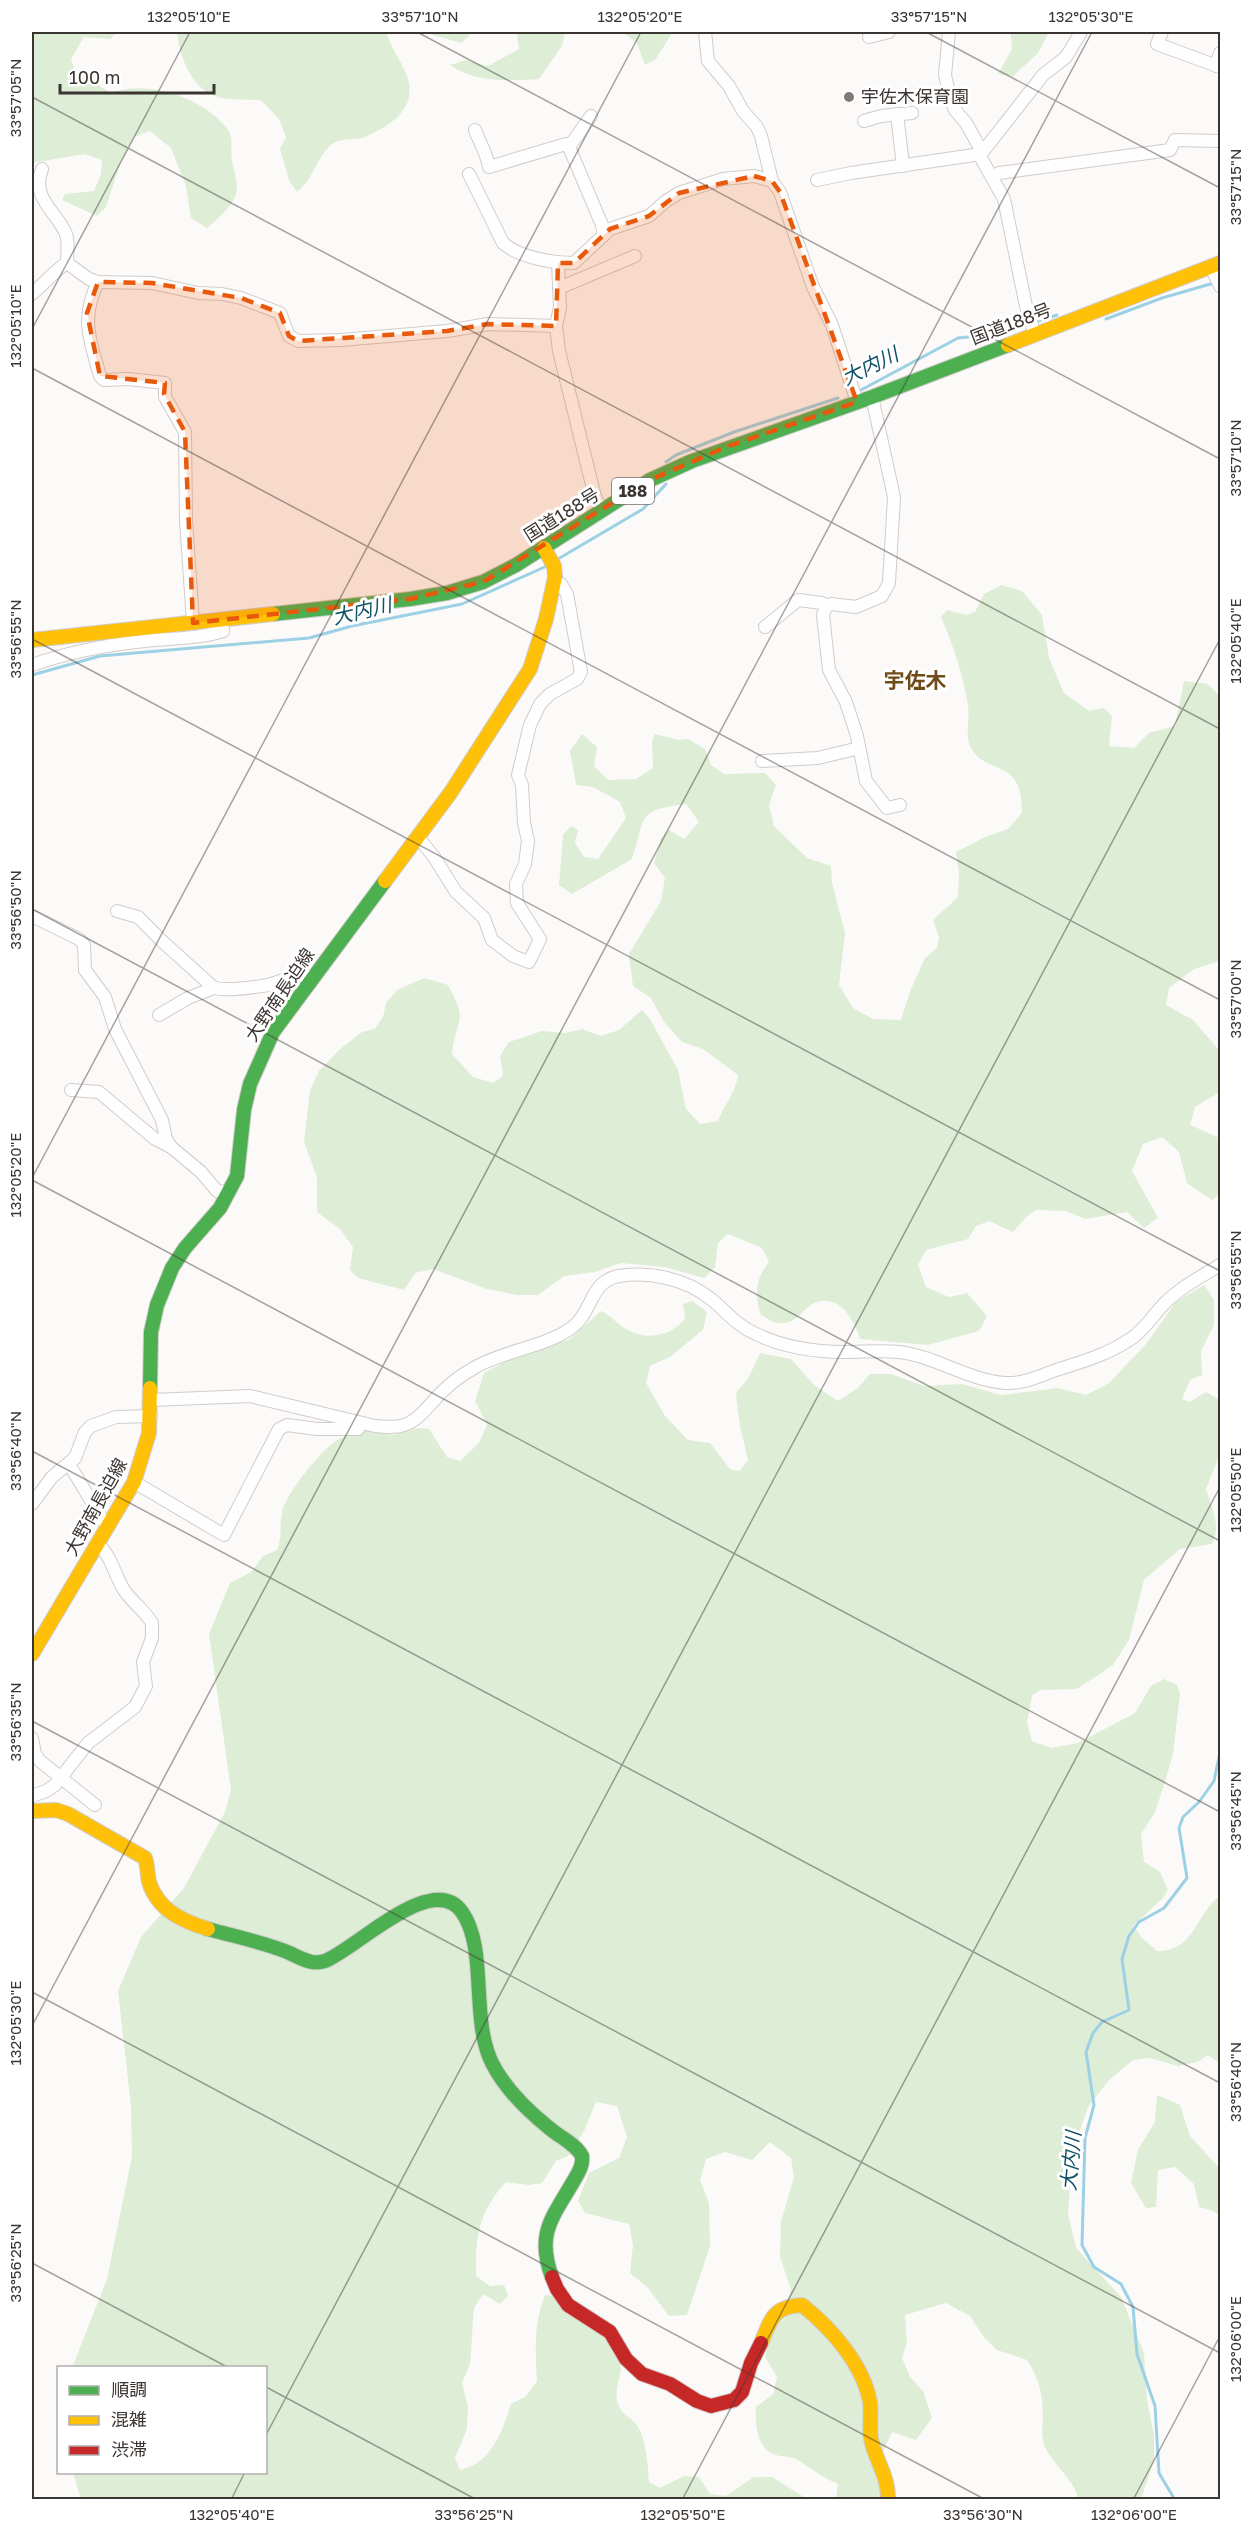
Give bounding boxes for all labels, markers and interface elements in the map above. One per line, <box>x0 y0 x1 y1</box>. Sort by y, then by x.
text: 132°05'10"E <box>147 7 231 25</box>
text: 33°57'10"N <box>381 7 459 25</box>
text: 132°05'20"E <box>598 7 682 25</box>
text: 33°57'15"N <box>891 7 967 25</box>
text: 132°05'30"E <box>1049 7 1133 25</box>
scale bar <box>60 57 214 95</box>
text: 33°57'05"N <box>6 59 24 137</box>
text: 100 m <box>69 66 120 88</box>
place label: 宇佐木保育園 <box>861 85 969 107</box>
marker: 宇佐木保育園 <box>842 90 856 104</box>
text: 33°57'15"N <box>1226 149 1244 225</box>
text: 132°05'10"E <box>6 284 24 368</box>
street label: 国道188号 <box>967 298 1054 349</box>
water label: 大内川 <box>837 340 904 389</box>
text: 33°57'10"N <box>1226 419 1244 497</box>
road number: 188 <box>612 478 654 504</box>
street label: 国道188号 <box>520 482 603 546</box>
water label: 大内川 <box>330 591 396 628</box>
text: 132°05'40"E <box>1226 598 1244 684</box>
text: 33°56'55"N <box>6 599 24 679</box>
district label: 宇佐木 <box>884 667 947 693</box>
text: 33°56'50"N <box>6 870 24 950</box>
street label: 大野南長迫線 <box>240 944 318 1045</box>
text: 33°57'00"N <box>1226 959 1244 1039</box>
text: 132°05'20"E <box>6 1133 24 1217</box>
text: 33°56'55"N <box>1226 1230 1244 1310</box>
text: 33°56'40"N <box>6 1411 24 1491</box>
text: 132°05'50"E <box>1226 1448 1244 1532</box>
street label: 大野南長迫線 <box>59 1454 131 1559</box>
text: 33°56'35"N <box>6 1682 24 1762</box>
text: 33°56'45"N <box>1226 1771 1244 1851</box>
text: 132°05'30"E <box>6 1981 24 2065</box>
text: 33°56'40"N <box>1226 2042 1244 2122</box>
water label: 大内川 <box>1055 2128 1085 2192</box>
text: 33°56'25"N <box>6 2223 24 2303</box>
text: 132°06'00"E <box>1226 2296 1244 2382</box>
legend <box>57 2366 267 2474</box>
text: 順調 <box>111 2378 147 2400</box>
text: 混雑 <box>111 2408 147 2430</box>
text: 渋滞 <box>111 2438 147 2460</box>
text: 132°05'40"E <box>189 2505 275 2523</box>
text: 33°56'25"N <box>434 2505 514 2523</box>
text: 132°05'50"E <box>641 2505 725 2523</box>
text: 33°56'30"N <box>943 2505 1023 2523</box>
text: 132°06'00"E <box>1091 2505 1177 2523</box>

